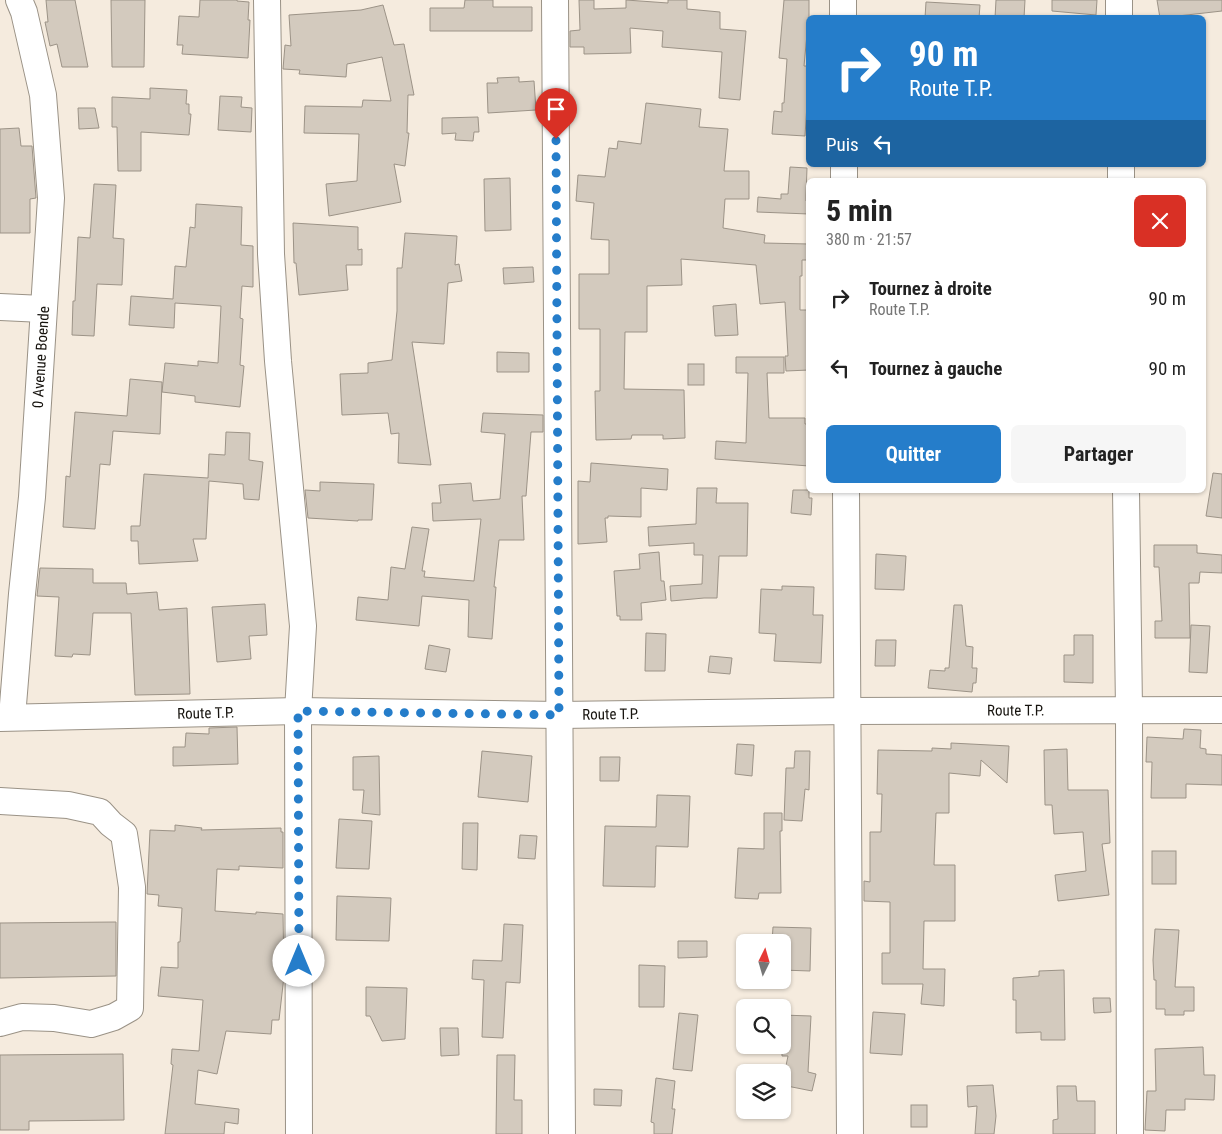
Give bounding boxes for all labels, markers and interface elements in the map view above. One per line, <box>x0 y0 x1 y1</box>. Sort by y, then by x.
text: 90 m <box>909 34 978 75</box>
icon: right <box>826 35 891 100</box>
text: Route T.P. <box>909 76 993 101</box>
pin <box>535 88 577 139</box>
icon: arrive <box>542 95 570 123</box>
icon: left <box>869 130 897 158</box>
text: Puis <box>826 133 859 156</box>
text: 5 min <box>826 193 893 228</box>
button: close <box>1134 195 1186 247</box>
text: 380 m · 21:57 <box>826 230 912 249</box>
text: Tournez à droite <box>869 277 992 300</box>
icon: right <box>826 284 854 312</box>
text: 90 m <box>1149 287 1186 310</box>
text: Route T.P. <box>869 300 930 319</box>
street label: 0 Avenue Boende <box>29 306 53 409</box>
icon: left <box>826 354 854 382</box>
text: Tournez à gauche <box>869 357 1002 380</box>
text: 90 m <box>1149 357 1186 380</box>
button: Quitter <box>826 425 1001 483</box>
button: Partager <box>1011 425 1186 483</box>
street label: Route T.P. <box>987 701 1045 720</box>
street label: Route T.P. <box>177 703 235 723</box>
street label: Route T.P. <box>582 705 640 724</box>
position arrow <box>272 934 324 986</box>
north arrow <box>736 934 791 989</box>
map controls <box>736 934 791 1119</box>
button: search <box>736 999 791 1054</box>
button: layers <box>736 1064 791 1119</box>

